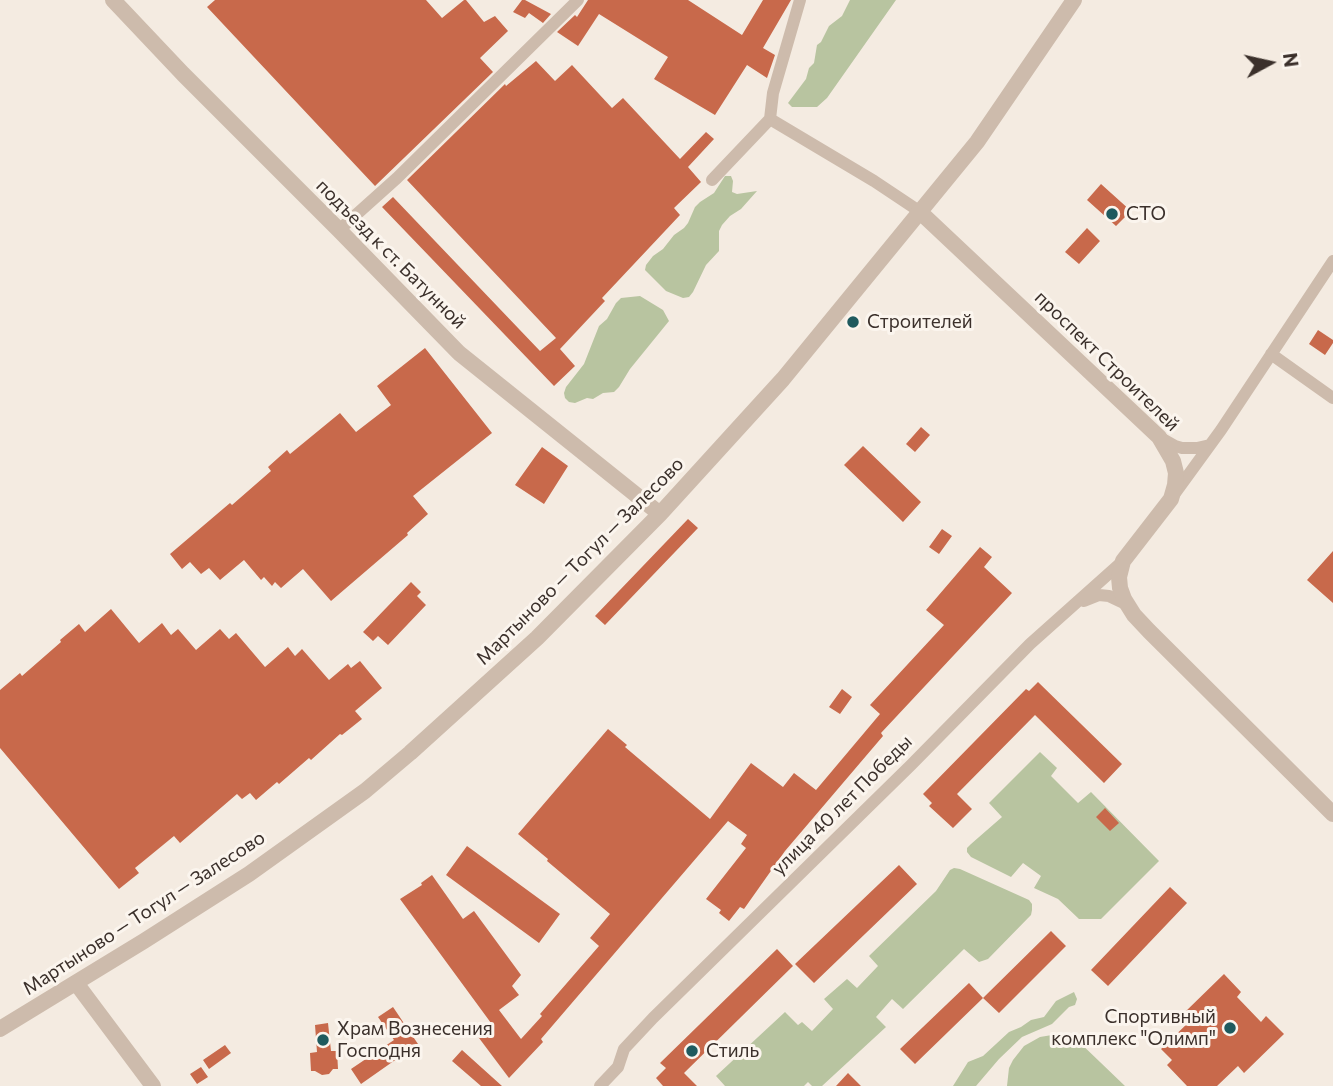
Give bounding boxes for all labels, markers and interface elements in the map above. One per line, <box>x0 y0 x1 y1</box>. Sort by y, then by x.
north arrow <box>1235 28 1305 98</box>
text: N <box>1279 51 1304 69</box>
street label: подъезд к ст. Батунной <box>311 174 471 334</box>
place label: СТО <box>1126 203 1166 225</box>
marker: СТО <box>1104 206 1120 222</box>
street label: проспект Строителей <box>1030 286 1184 436</box>
place label: Строителей <box>867 311 973 333</box>
marker: Строителей <box>845 314 861 330</box>
street label: Мартыново — Тогул — Залесово <box>471 452 689 670</box>
street label: улица 40 лет Победы <box>767 730 917 880</box>
street label: Мартыново — Тогул — Залесово <box>19 826 269 1000</box>
place label: Спортивный комплекс "Олимп" <box>1051 1006 1216 1050</box>
place label: Храм Вознесения Господня <box>337 1018 493 1062</box>
marker: Спортивный комплекс "Олимп" <box>1222 1020 1238 1036</box>
marker: Храм Вознесения Господня <box>315 1032 331 1048</box>
place label: Стиль <box>706 1040 759 1062</box>
marker: Стиль <box>684 1043 700 1059</box>

